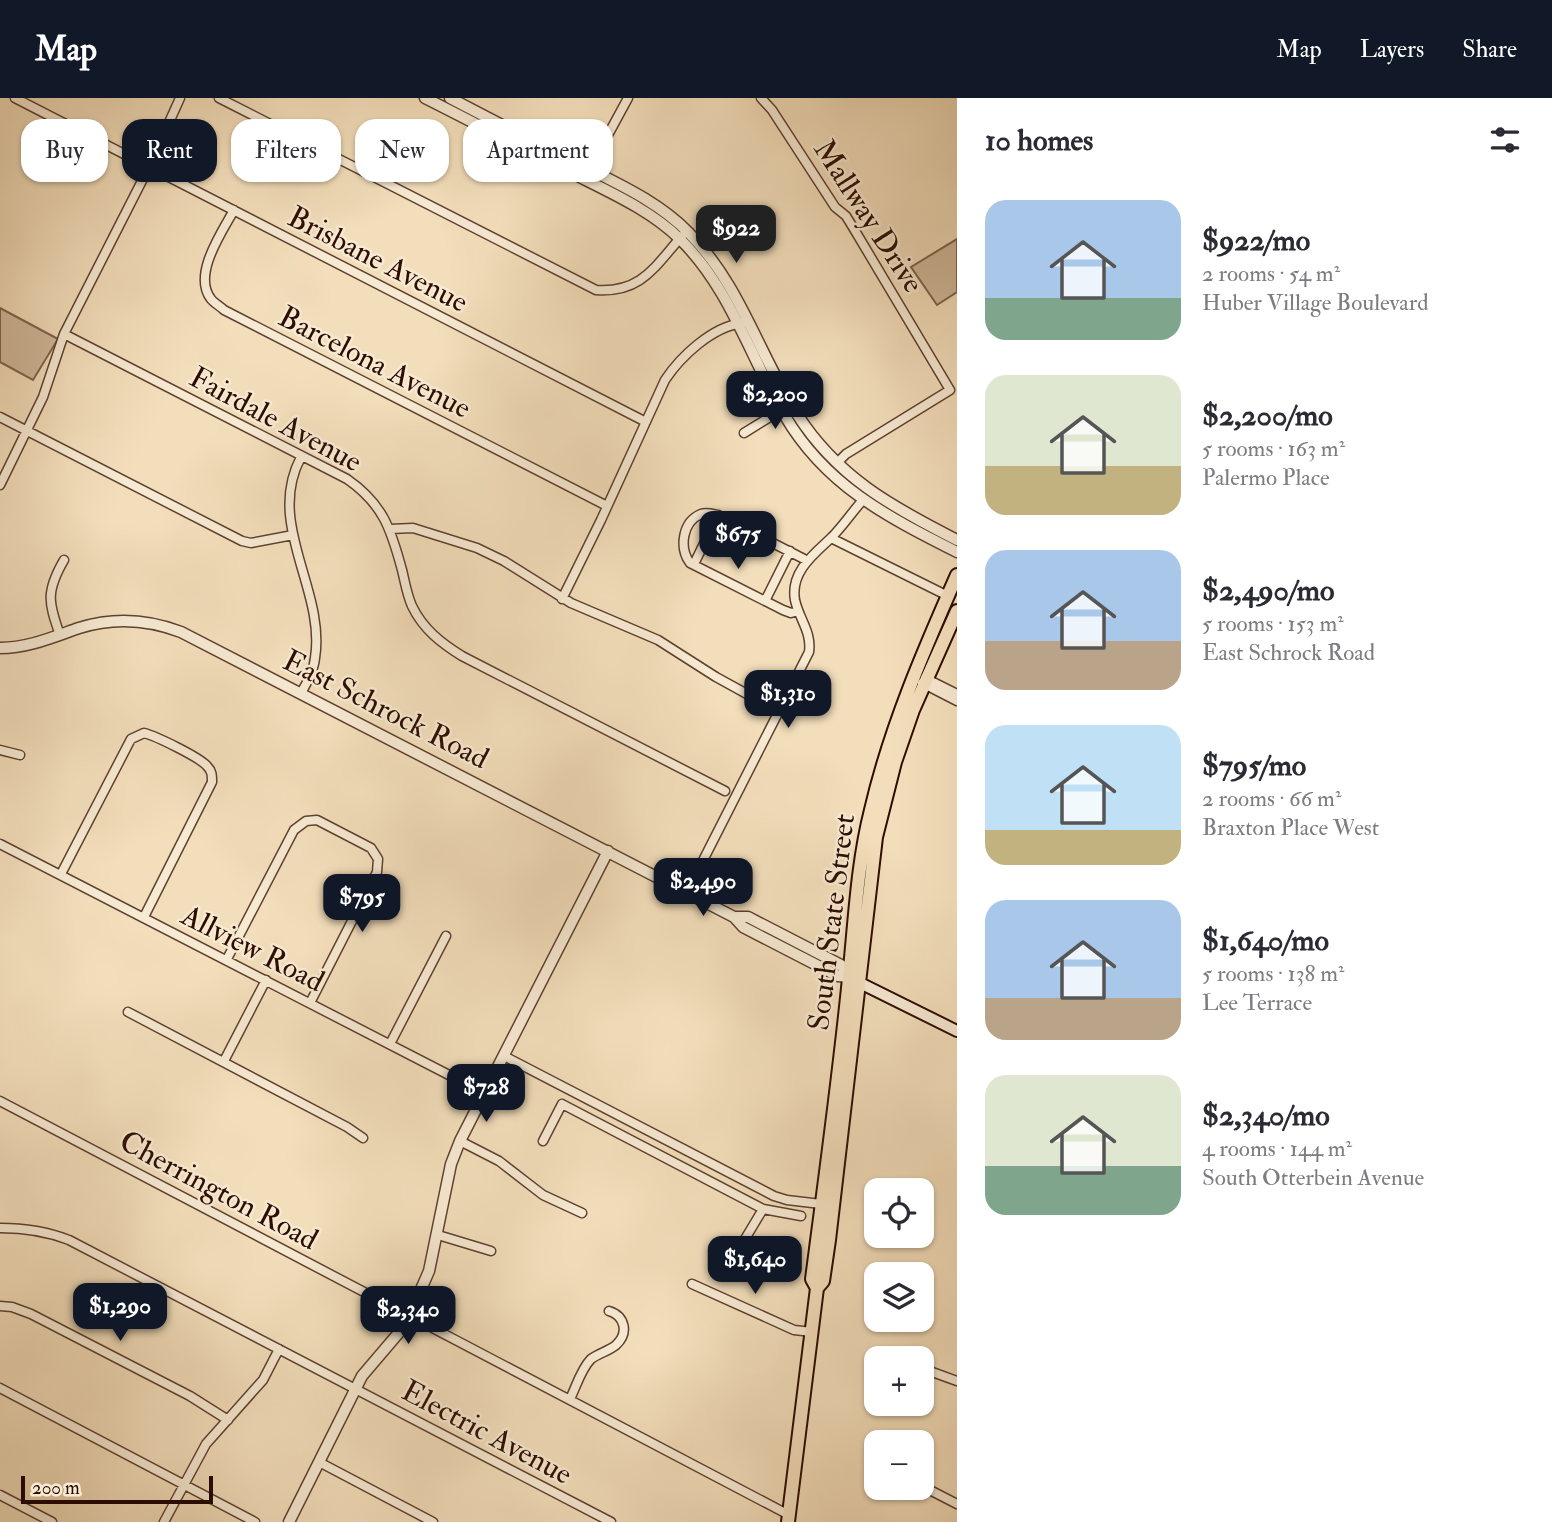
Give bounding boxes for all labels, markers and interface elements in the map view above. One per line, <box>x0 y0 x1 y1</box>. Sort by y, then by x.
text: Map <box>35 29 97 70</box>
text: Map <box>1277 34 1322 65</box>
text: Layers <box>1360 34 1424 65</box>
text: Share <box>1462 34 1517 65</box>
chip: Buy <box>21 119 108 182</box>
chip: Rent <box>122 119 217 182</box>
chip: Filters <box>231 119 341 182</box>
chip: New <box>355 119 449 182</box>
chip: Apartment <box>463 119 613 182</box>
icon: filters <box>1486 121 1524 159</box>
text: 10 homes <box>985 122 1093 159</box>
street label: Mallway Drive <box>805 133 932 300</box>
street label: Brisbane Avenue <box>282 198 474 321</box>
pin: $922 <box>695 206 777 265</box>
text: $922 <box>712 213 760 242</box>
text: $922/mo <box>1202 222 1310 259</box>
icon: home <box>1041 228 1125 312</box>
text: 2 rooms · 54 m² <box>1202 259 1340 288</box>
text: Huber Village Boulevard <box>1202 288 1429 317</box>
street label: Barcelona Avenue <box>273 298 477 427</box>
street label: Fairdale Avenue <box>183 359 368 480</box>
pin: $2,200 <box>718 372 832 431</box>
text: $2,200 <box>742 379 808 408</box>
text: $2,200/mo <box>1202 397 1333 434</box>
icon: home <box>1041 403 1125 487</box>
text: 5 rooms · 163 m² <box>1202 434 1345 463</box>
text: Palermo Place <box>1202 463 1330 492</box>
pin: $675 <box>697 512 779 571</box>
text: $675 <box>715 519 761 548</box>
text: $2,490/mo <box>1202 572 1334 609</box>
icon: home <box>1041 578 1125 662</box>
text: 5 rooms · 153 m² <box>1202 609 1344 638</box>
text: East Schrock Road <box>1202 638 1375 667</box>
street label: East Schrock Road <box>277 642 495 777</box>
pin: $1,310 <box>731 670 845 730</box>
text: $1,310 <box>760 678 816 707</box>
text: $795/mo <box>1202 747 1306 784</box>
icon: home <box>1041 753 1125 837</box>
text: 2 rooms · 66 m² <box>1202 784 1341 813</box>
street label: South State Street <box>800 811 863 1032</box>
text: Braxton Place West <box>1202 813 1379 842</box>
pin: $2,490 <box>646 858 760 918</box>
text: $2,490 <box>670 866 736 895</box>
pin: $795 <box>321 874 403 934</box>
text: $795 <box>339 882 385 911</box>
street label: Allview Road <box>174 896 331 1000</box>
text: $1,640/mo <box>1202 922 1329 959</box>
icon: home <box>1041 928 1125 1012</box>
text: 5 rooms · 138 m² <box>1202 959 1345 988</box>
text: Lee Terrace <box>1202 988 1312 1017</box>
pin: $728 <box>445 1065 527 1124</box>
text: $728 <box>463 1072 509 1101</box>
text: $2,340/mo <box>1202 1097 1330 1134</box>
icon: home <box>1041 1103 1125 1187</box>
street label: Cherrington Road <box>113 1123 325 1258</box>
text: 4 rooms · 144 m² <box>1202 1134 1352 1163</box>
text: South Otterbein Avenue <box>1202 1163 1424 1192</box>
map controls <box>864 1178 934 1500</box>
button: locate <box>864 1178 934 1248</box>
pin: $1,640 <box>698 1236 812 1296</box>
text: $1,640 <box>724 1244 786 1273</box>
button: layers <box>864 1262 934 1332</box>
pin: $1,290 <box>63 1284 177 1343</box>
pin: $2,340 <box>351 1286 465 1346</box>
text: $1,290 <box>89 1291 151 1320</box>
text: $2,340 <box>376 1294 440 1323</box>
button: + <box>864 1346 934 1416</box>
street label: Electric Avenue <box>395 1372 578 1493</box>
button: − <box>864 1430 934 1500</box>
scale bar <box>21 1473 214 1505</box>
text: 200 m <box>32 1476 80 1500</box>

